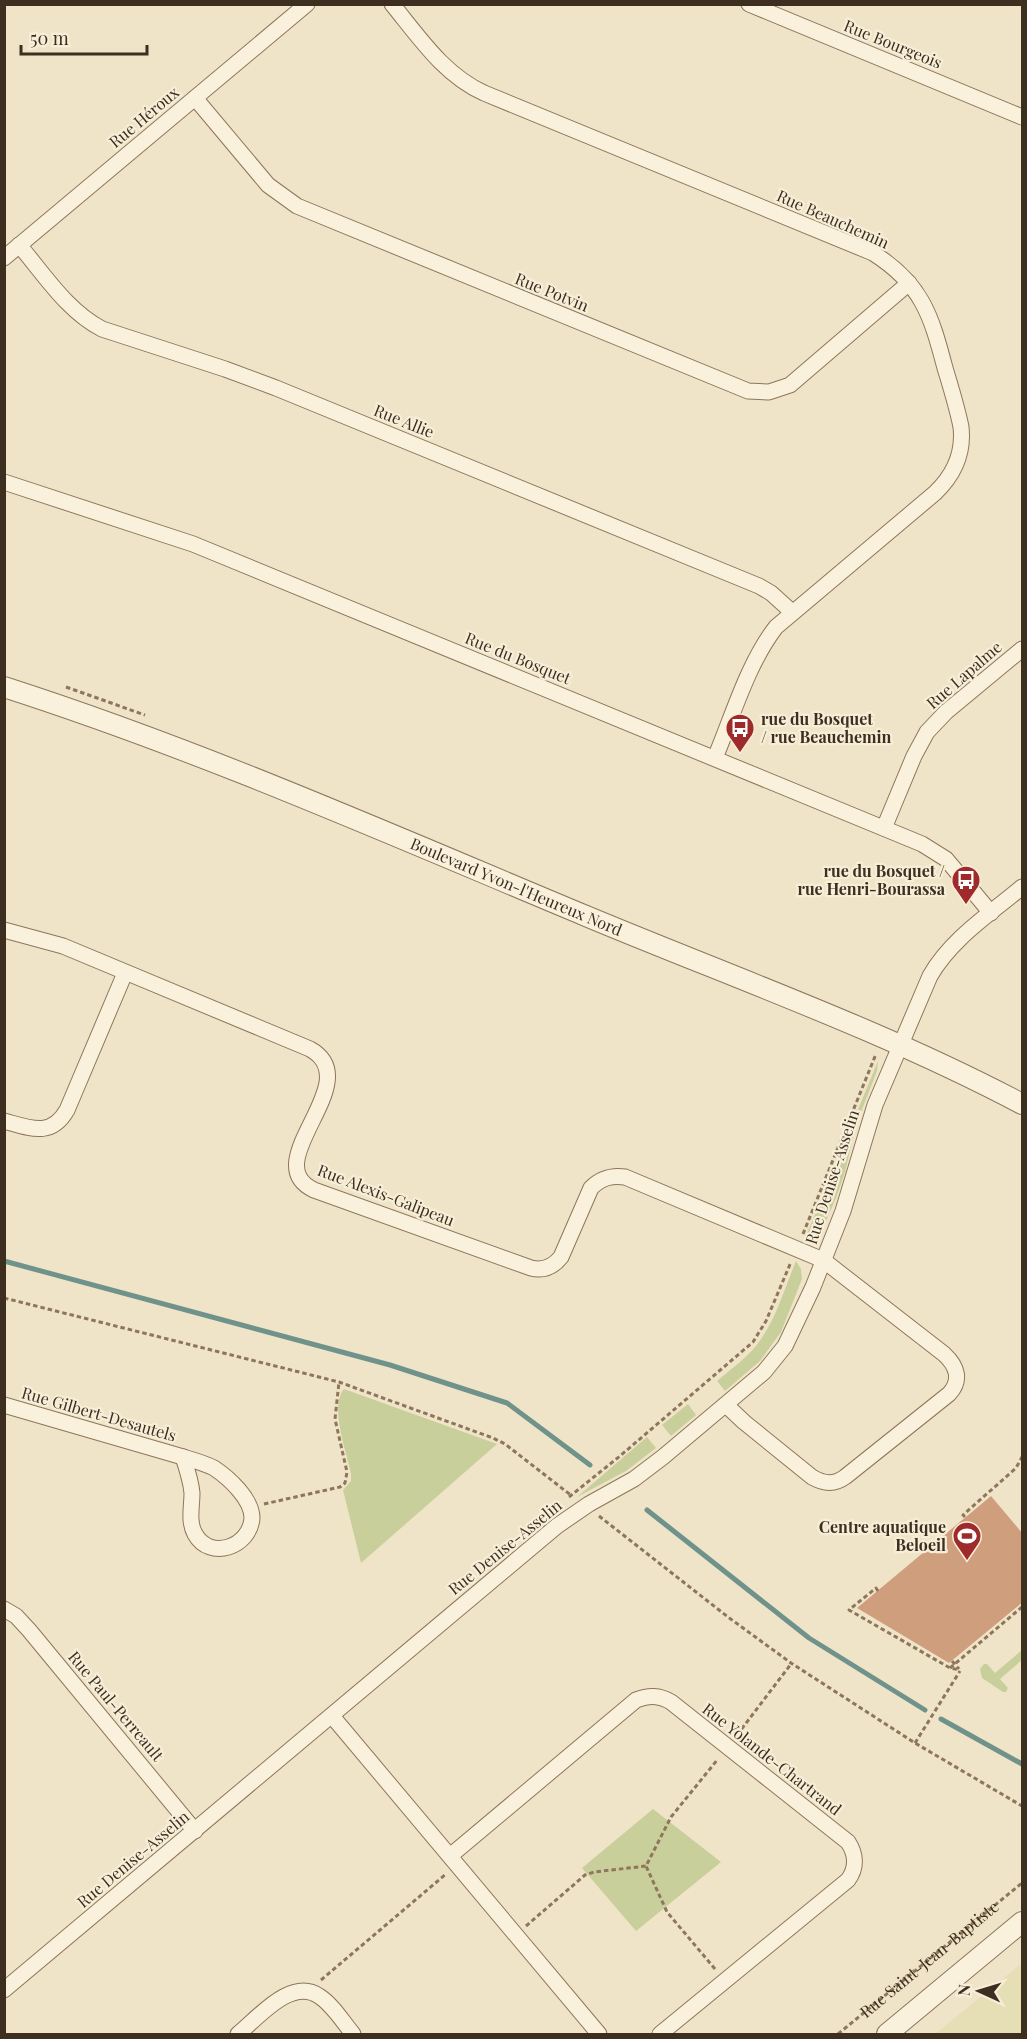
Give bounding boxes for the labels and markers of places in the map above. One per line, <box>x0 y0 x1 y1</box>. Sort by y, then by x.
place label: rue du Bosquet / rue Beauchemin <box>761 708 892 747</box>
bus stop icon: rue du Bosquet / rue Beauchemin <box>724 712 756 754</box>
place label: rue du Bosquet / rue Henri-Bourassa <box>797 860 946 899</box>
bus stop icon: rue du Bosquet / rue Henri-Bourassa <box>950 864 982 906</box>
place label: Centre aquatique Beloeil <box>819 1516 946 1555</box>
sports icon: Centre aquatique Beloeil <box>951 1520 983 1562</box>

